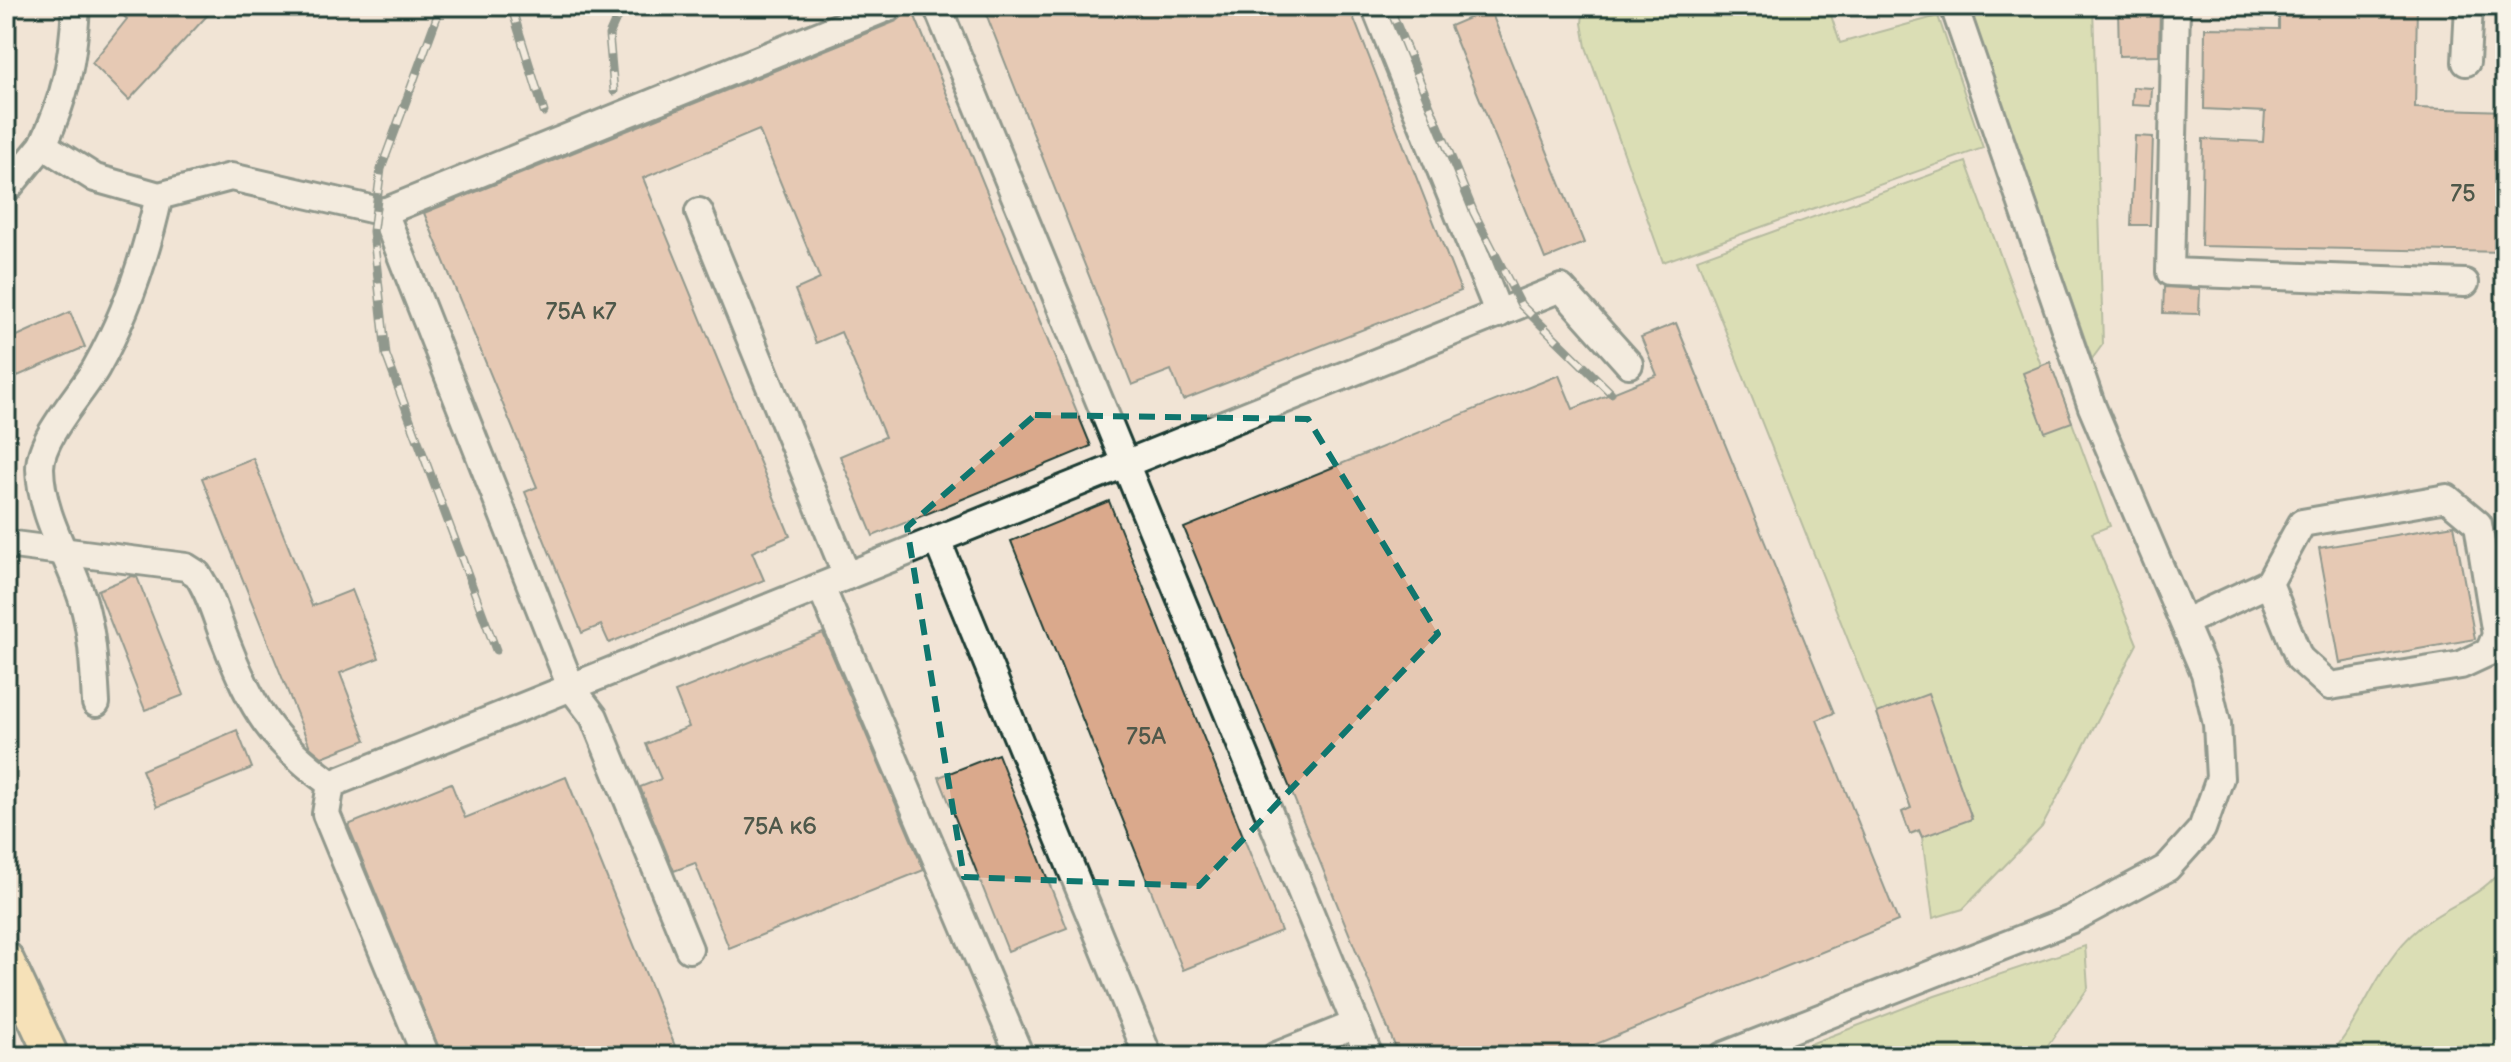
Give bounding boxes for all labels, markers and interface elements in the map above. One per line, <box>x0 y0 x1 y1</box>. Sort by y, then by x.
house number: 75 <box>2450 179 2476 208</box>
house number: 75А к7 <box>545 297 617 326</box>
house number: 75А <box>1126 722 1166 751</box>
house number: 75А к6 <box>743 812 817 841</box>

